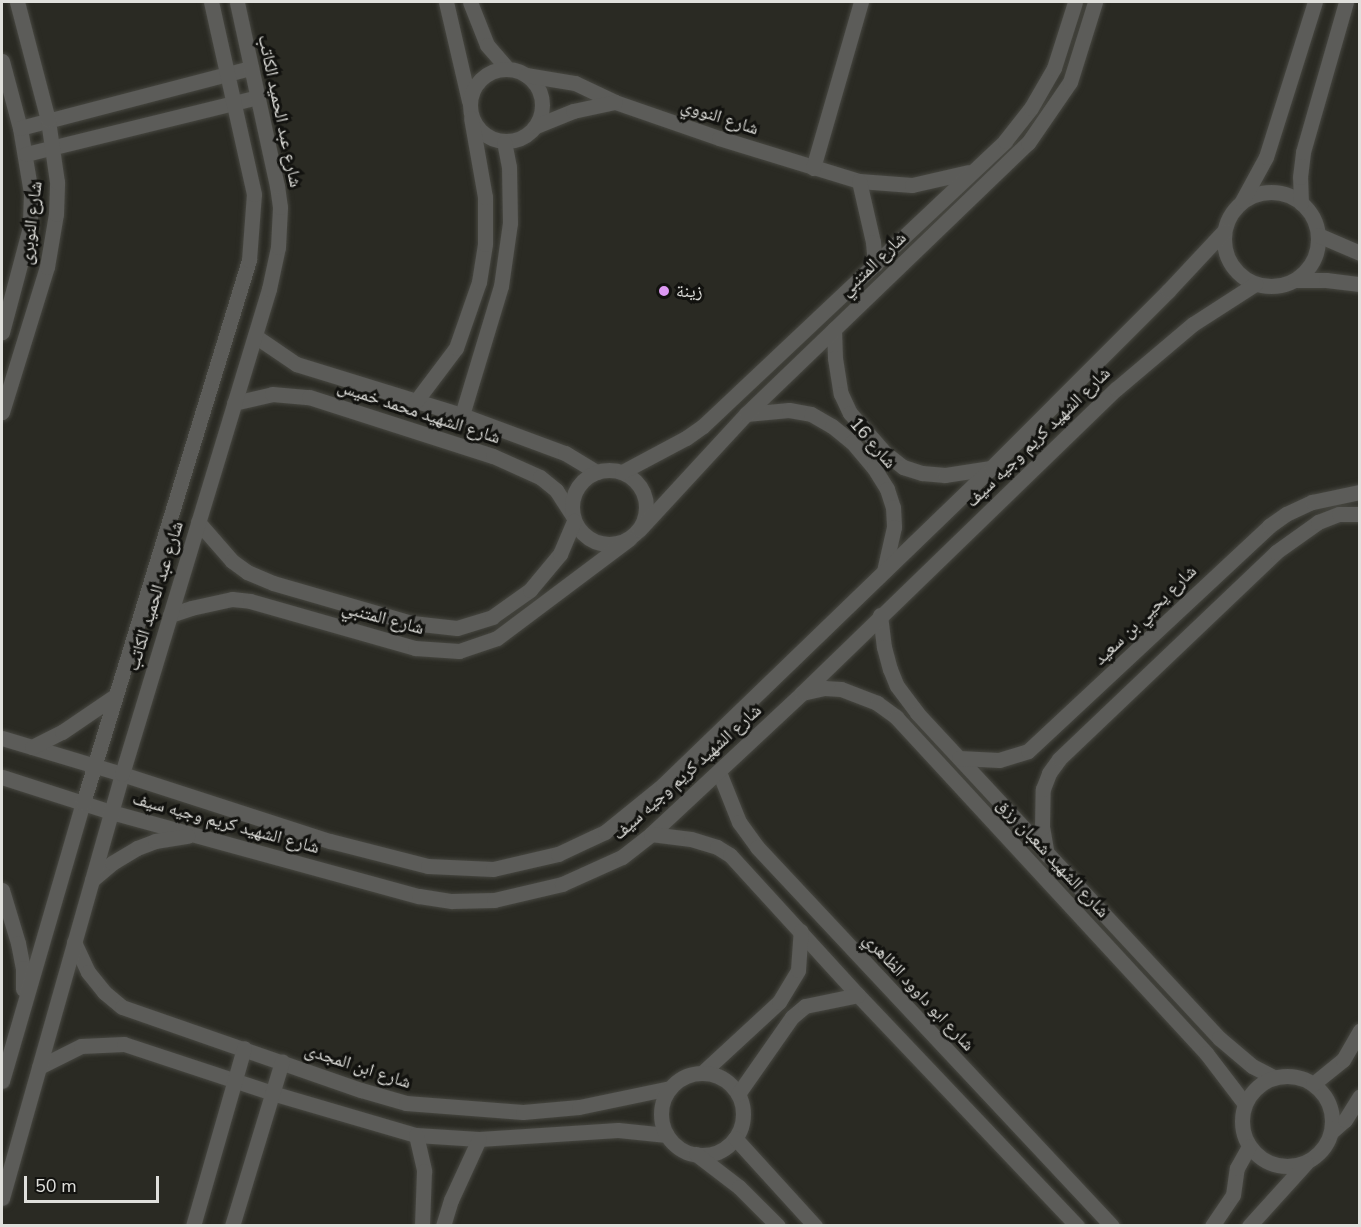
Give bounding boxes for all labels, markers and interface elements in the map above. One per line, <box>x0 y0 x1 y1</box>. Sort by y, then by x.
street label: شارع عبد الحميد الكاتب <box>253 33 307 189</box>
street label: شارع النووي <box>679 94 761 140</box>
street label: شارع النوبرى <box>15 180 47 266</box>
street label: شارع المتنبي <box>835 227 911 301</box>
place label: زينة <box>676 280 703 302</box>
marker: زينة <box>657 284 671 298</box>
street label: شارع الشهيد كريم وجيه سيف <box>961 362 1115 512</box>
street label: شارع الشهيد محمد خميس <box>335 375 503 449</box>
street label: شارع 16 <box>845 413 901 473</box>
street label: شارع عبد الحميد الكاتب <box>122 519 188 673</box>
street label: شارع يحيي بن سعيد <box>1089 560 1201 670</box>
street label: شارع المتنبي <box>340 597 426 639</box>
street label: شارع الشهيد كريم وجيه سيف <box>608 700 766 844</box>
street label: شارع الشهيد كريم وجيه سيف <box>130 788 322 858</box>
street label: شارع الشهيد شعبان رزق <box>992 794 1114 922</box>
street label: شارع ابو داوود الظاهري <box>859 929 979 1055</box>
street label: شارع ابن المجدى <box>302 1039 414 1093</box>
scale bar <box>27 1164 162 1202</box>
text: 50 m <box>35 1174 77 1198</box>

